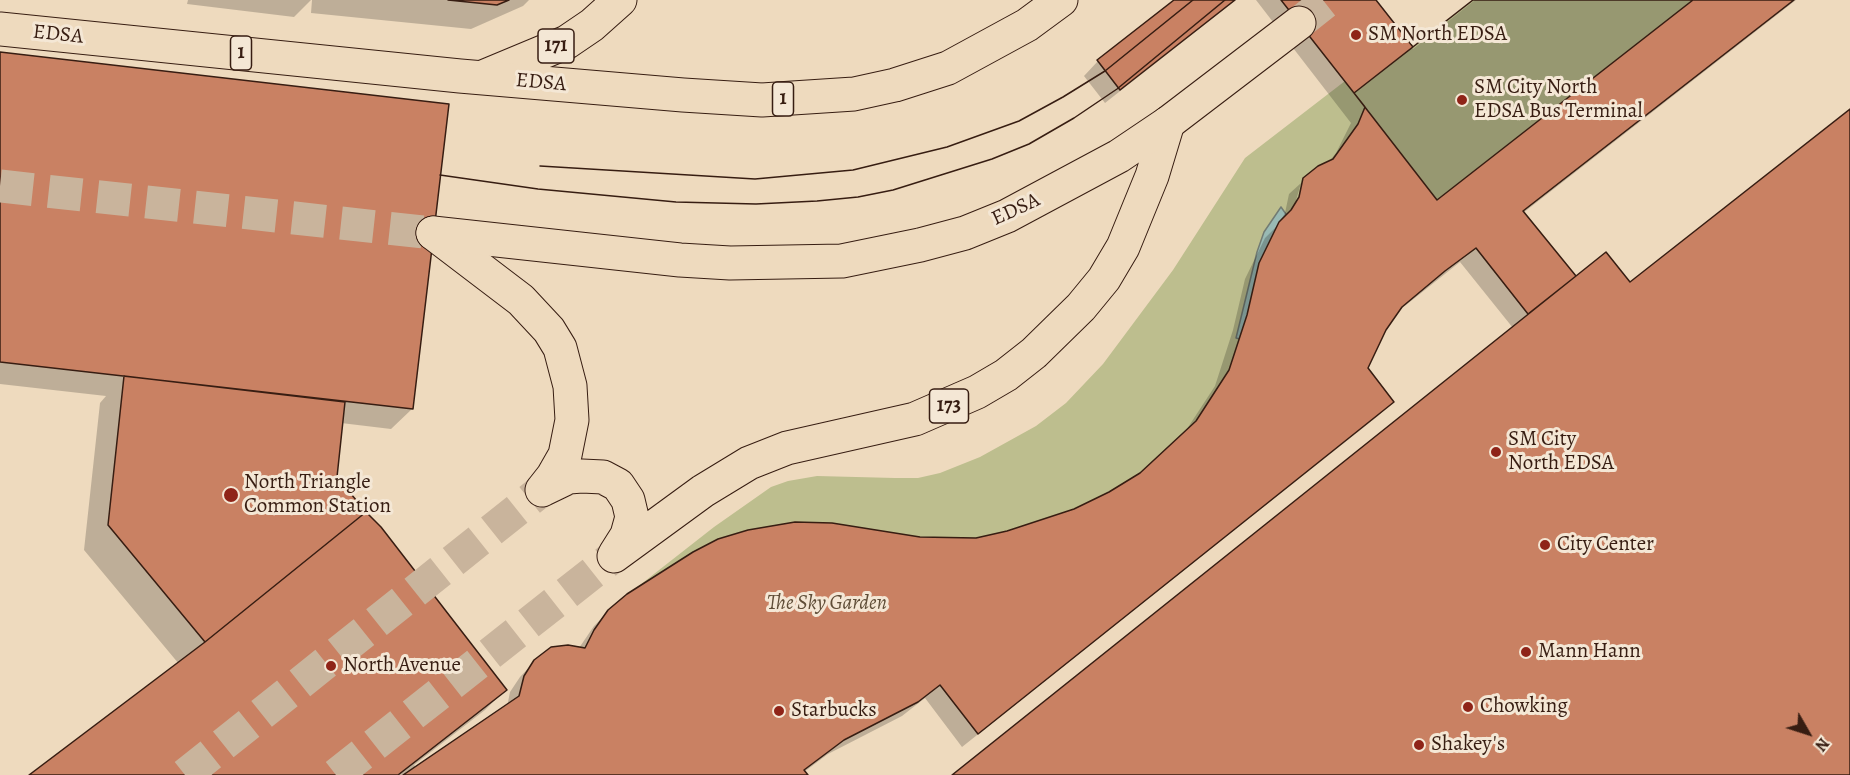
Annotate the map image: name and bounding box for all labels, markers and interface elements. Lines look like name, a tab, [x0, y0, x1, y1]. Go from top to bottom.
street label: EDSA	[32, 20, 84, 50]
place label: SM North EDSA	[1368, 22, 1507, 48]
marker: SM North EDSA	[1349, 28, 1363, 42]
road number: 171	[538, 29, 574, 63]
road number: 1	[230, 36, 252, 70]
street label: EDSA	[515, 68, 567, 98]
place label: SM City North EDSA Bus Terminal	[1474, 75, 1643, 125]
road number: 1	[772, 82, 794, 116]
marker: SM City North EDSA Bus Terminal	[1455, 93, 1469, 107]
street label: EDSA	[988, 188, 1044, 232]
road number: 173	[930, 389, 968, 423]
place label: SM City North EDSA	[1508, 427, 1614, 477]
marker: SM City North EDSA	[1489, 445, 1503, 459]
place label: North Triangle Common Station	[244, 470, 391, 520]
marker: North Triangle Common Station	[222, 486, 240, 504]
place label: City Center	[1557, 532, 1654, 558]
marker: City Center	[1538, 538, 1552, 552]
park label: The Sky Garden	[767, 591, 887, 617]
place label: Mann Hann	[1538, 639, 1641, 665]
marker: Mann Hann	[1519, 645, 1533, 659]
place label: North Avenue	[343, 653, 461, 679]
marker: North Avenue	[324, 659, 338, 673]
place label: Chowking	[1480, 694, 1568, 720]
place label: Starbucks	[791, 698, 877, 724]
marker: Chowking	[1461, 700, 1475, 714]
north arrow	[1778, 703, 1838, 763]
marker: Starbucks	[772, 704, 786, 718]
place label: Shakey's	[1431, 732, 1505, 758]
text: N	[1810, 733, 1834, 756]
marker: Shakey's	[1412, 738, 1426, 752]

